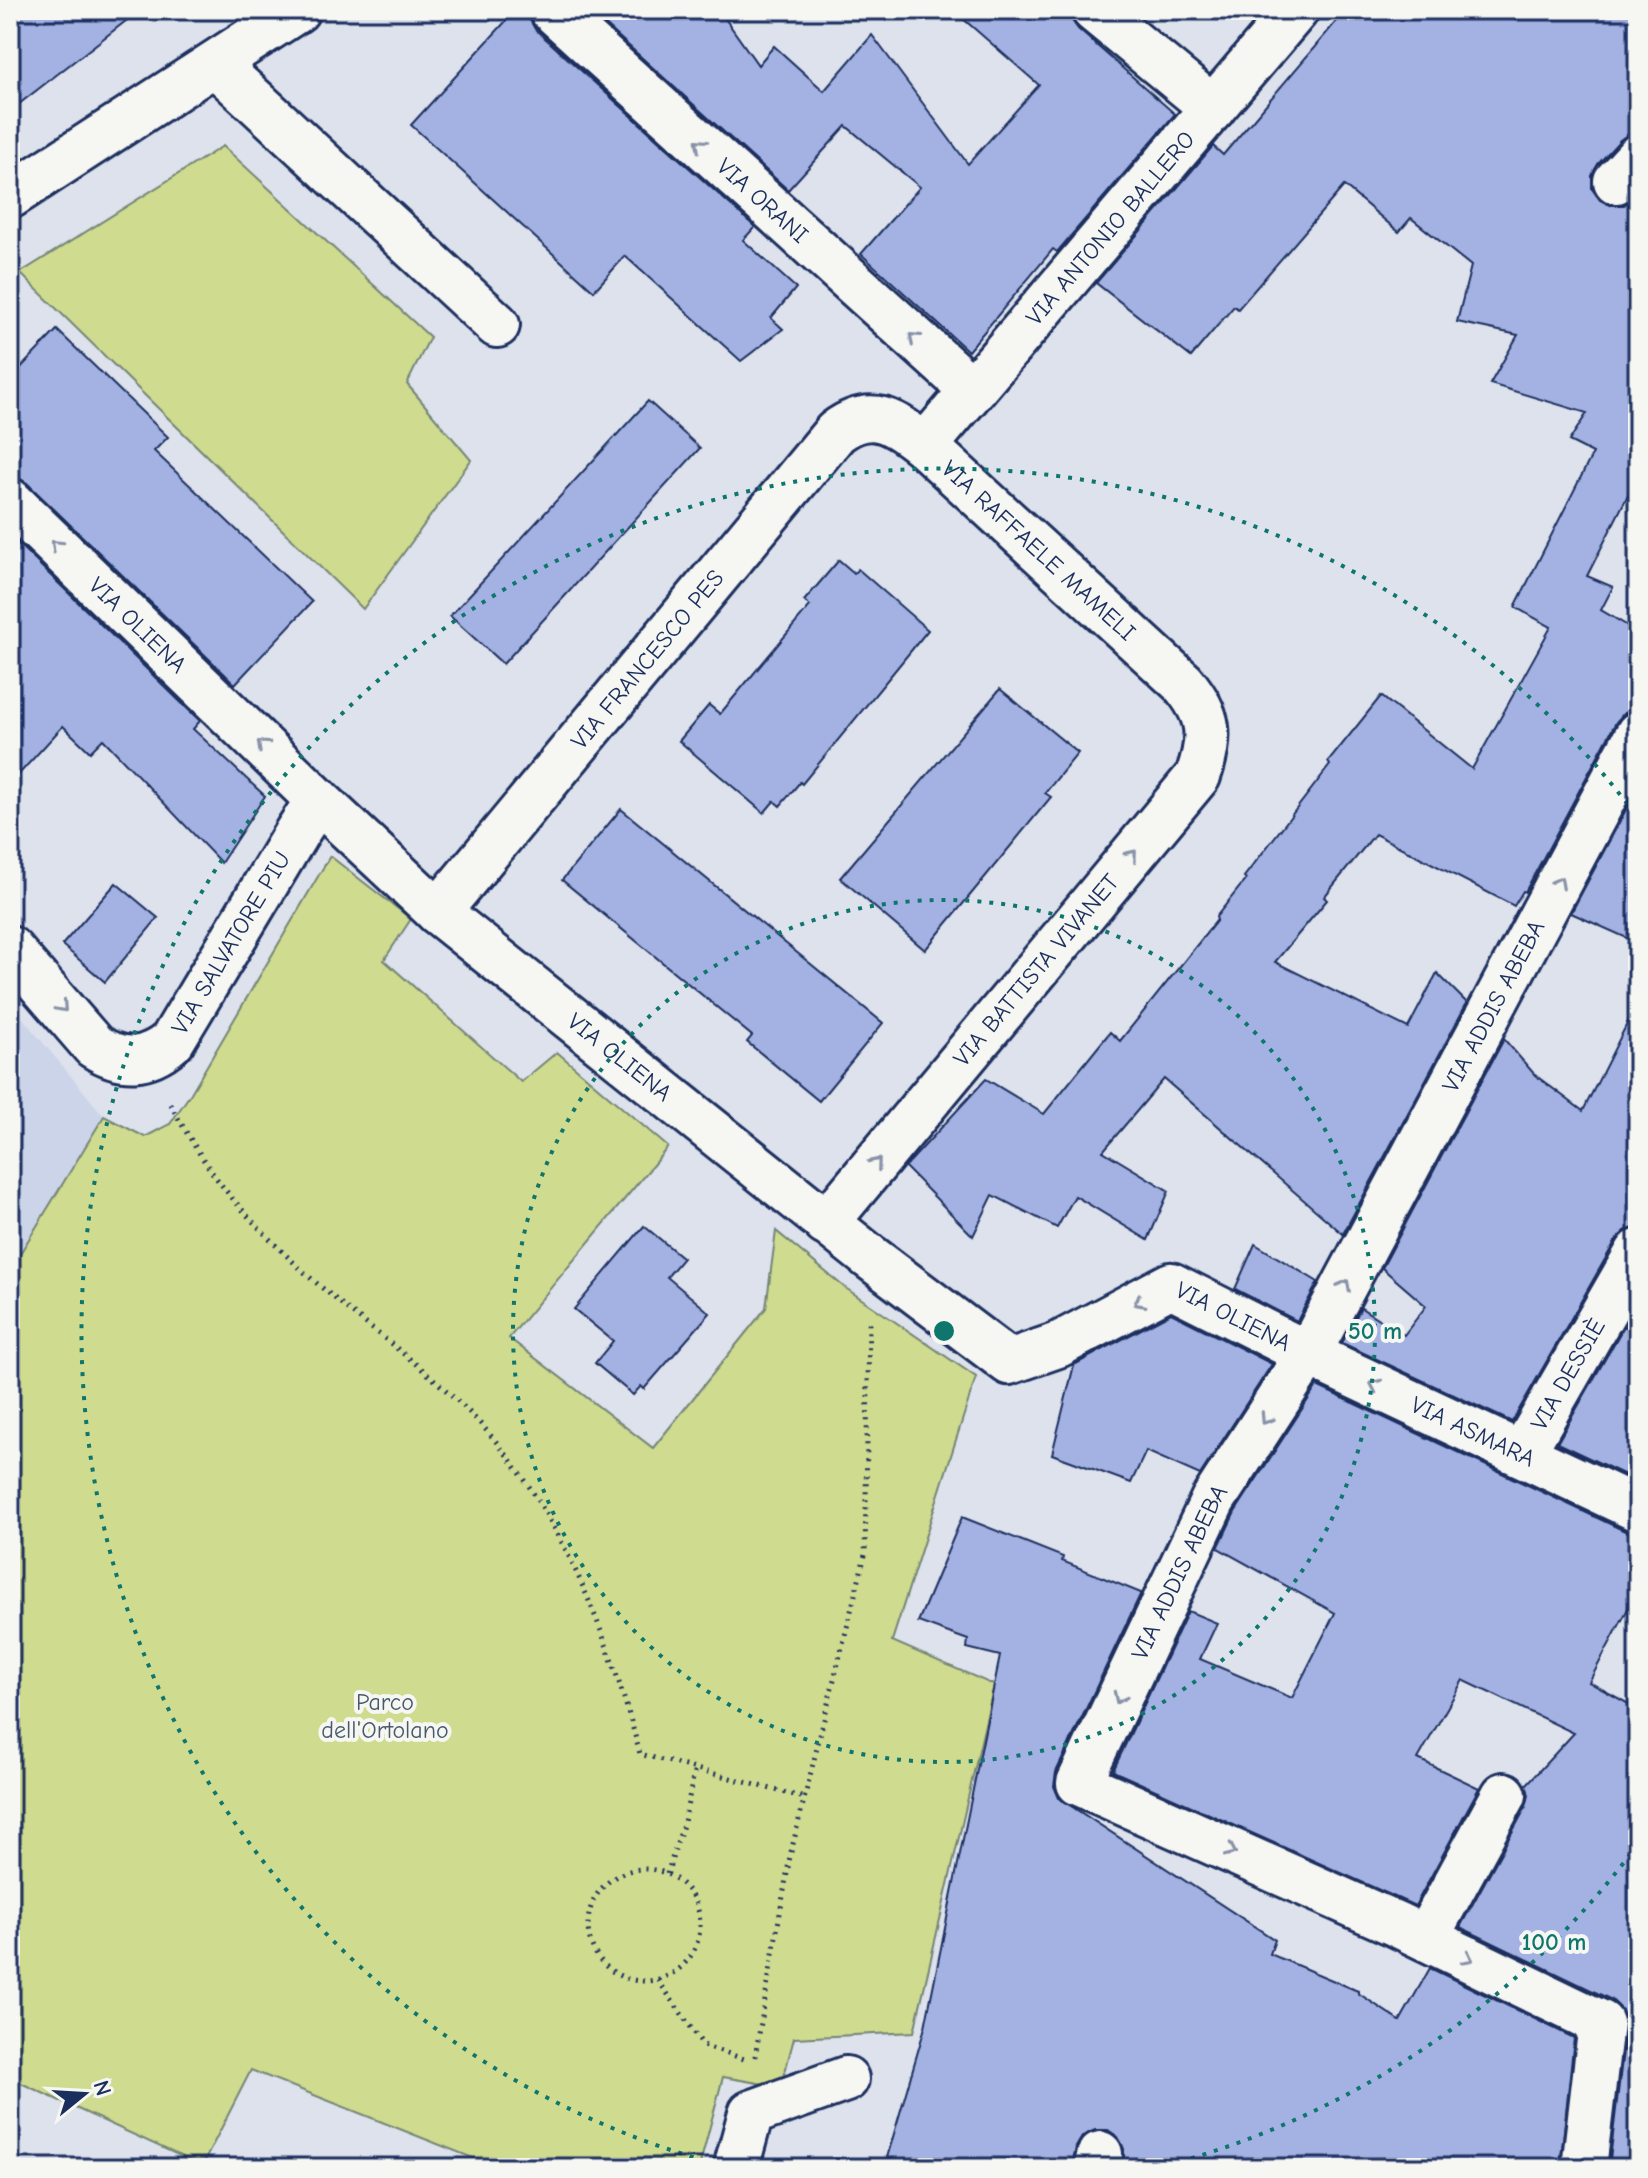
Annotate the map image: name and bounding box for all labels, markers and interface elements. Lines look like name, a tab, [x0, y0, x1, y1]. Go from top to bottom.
street label: VIA ANTONIO BALLERO	[1020, 126, 1201, 331]
one-way arrow	[695, 140, 710, 154]
street label: VIA ORANI	[711, 152, 814, 249]
one-way arrow	[909, 332, 923, 347]
street label: VIA RAFFAELE MAMELI	[936, 455, 1141, 646]
one-way arrow	[51, 540, 65, 554]
street label: VIA FRANCESCO PES	[565, 564, 730, 755]
street label: VIA OLIENA	[83, 571, 192, 679]
one-way arrow	[257, 740, 271, 755]
street label: VIA SALVATORE PIU	[165, 846, 296, 1039]
one-way arrow	[1122, 849, 1136, 864]
street label: VIA BATTISTA VIVANET	[947, 868, 1125, 1072]
one-way arrow	[1549, 876, 1564, 891]
street label: VIA ADDIS ABEBA	[1436, 915, 1550, 1097]
one-way arrow	[52, 998, 66, 1013]
street label: VIA OLIENA	[562, 1007, 678, 1107]
one-way arrow	[866, 1158, 881, 1172]
street label: VIA OLIENA	[1171, 1276, 1296, 1357]
one-way arrow	[1335, 1278, 1350, 1293]
one-way arrow	[1133, 1292, 1147, 1308]
street label: VIA DESSIÈ	[1525, 1313, 1611, 1435]
centre of rings	[930, 1317, 958, 1345]
text: 50 m	[1348, 1317, 1402, 1345]
one-way arrow	[1369, 1379, 1384, 1395]
street label: VIA ASMARA	[1407, 1390, 1540, 1473]
one-way arrow	[1260, 1410, 1275, 1425]
street label: VIA ADDIS ABEBA	[1125, 1479, 1233, 1664]
park label: Parco dell'Ortolano	[321, 1688, 449, 1744]
one-way arrow	[1113, 1690, 1129, 1705]
one-way arrow	[1223, 1841, 1237, 1857]
text: 100 m	[1522, 1928, 1586, 1956]
one-way arrow	[1459, 1949, 1474, 1964]
north arrow	[44, 2054, 124, 2134]
text: N	[87, 2077, 117, 2099]

